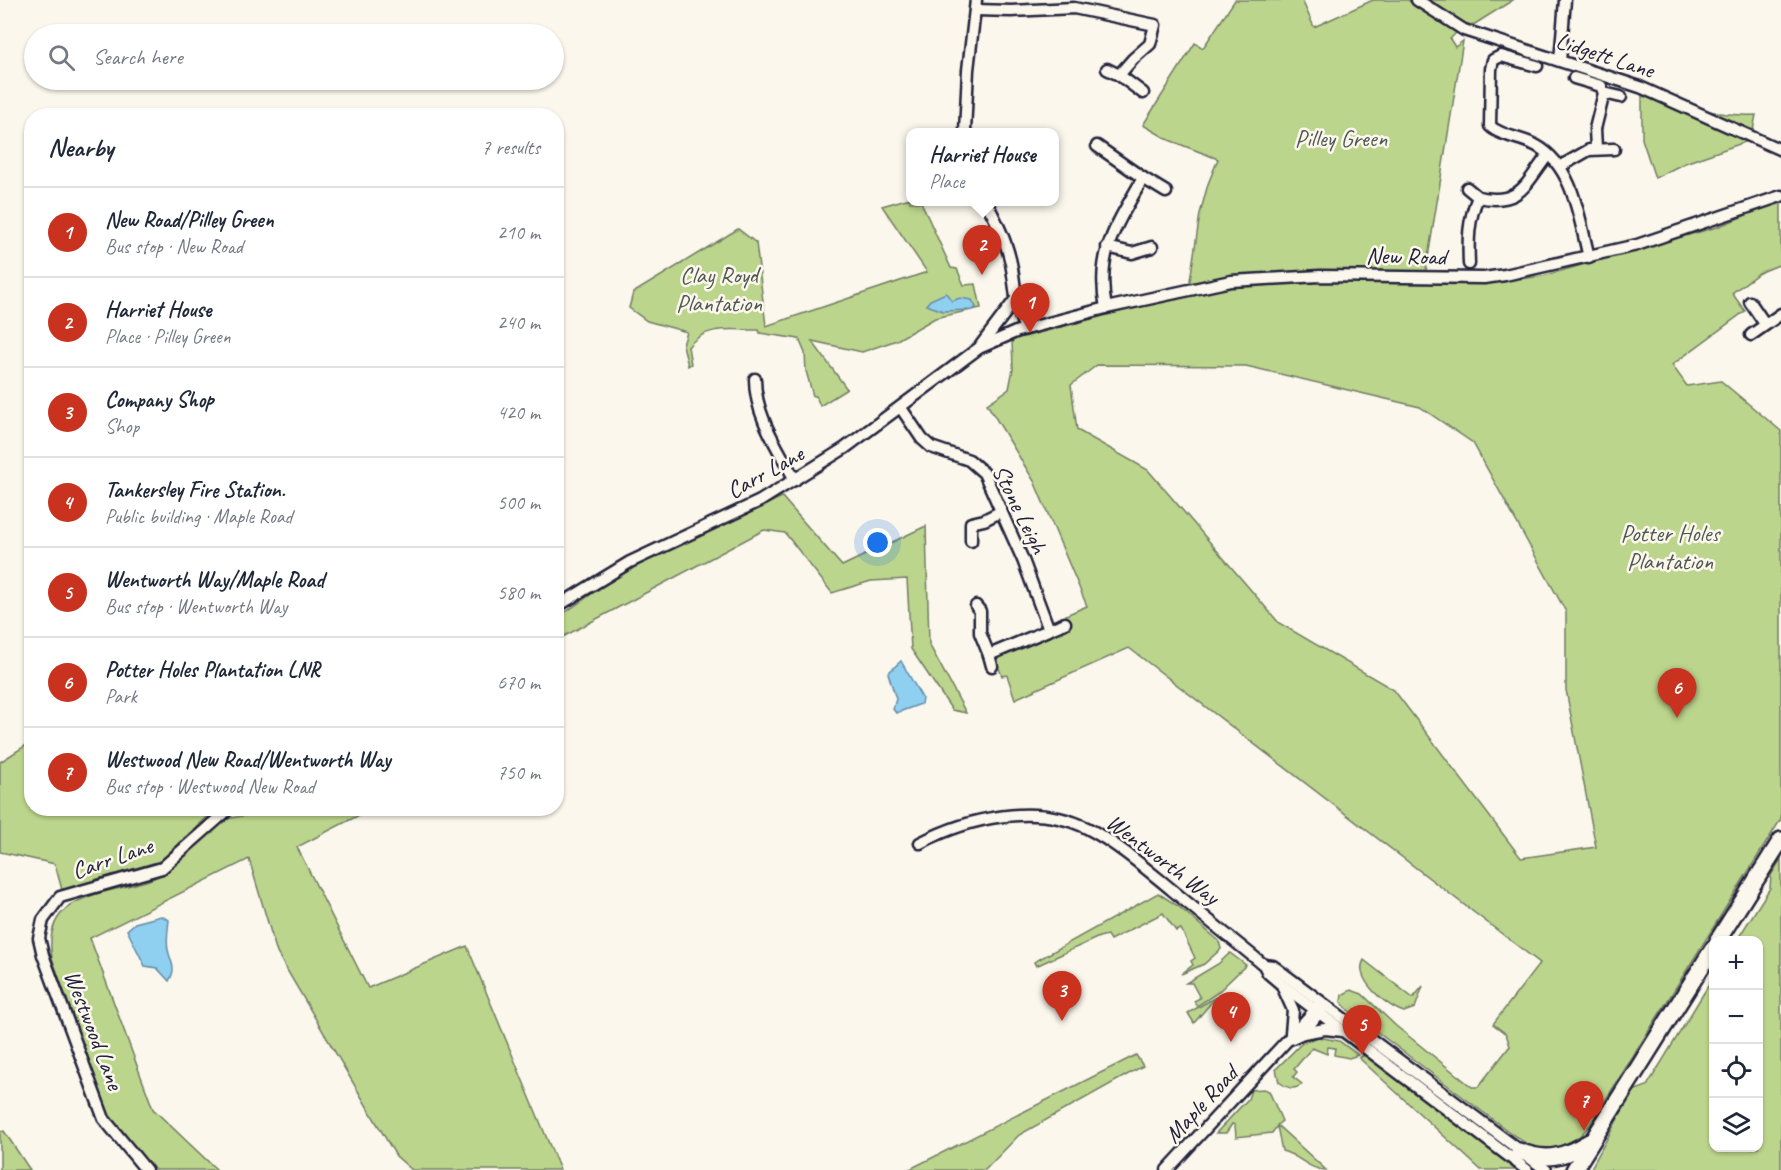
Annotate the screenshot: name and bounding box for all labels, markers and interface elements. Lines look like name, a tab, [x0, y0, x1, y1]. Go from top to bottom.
search box	[24, 24, 564, 90]
street label: Lidgett Lane	[1552, 25, 1660, 86]
icon: search	[45, 41, 78, 74]
text: Search here	[93, 43, 183, 71]
park label: Pilley Green	[1295, 123, 1387, 153]
popup	[906, 128, 1059, 206]
text: Nearby	[48, 131, 113, 164]
text: 7 results	[481, 135, 540, 160]
text: Harriet House	[929, 141, 1036, 169]
text: Place	[929, 169, 964, 194]
text: New Road/Pilley Green	[105, 206, 274, 234]
text: 1	[63, 220, 72, 245]
text: 210 m	[497, 220, 540, 245]
pin: 2	[962, 226, 1002, 275]
text: Bus stop · New Road	[105, 234, 243, 259]
street label: New Road	[1366, 240, 1450, 272]
park label: Clay Royd Plantation	[676, 260, 762, 318]
pin: 1	[1010, 284, 1050, 333]
text: Harriet House	[105, 296, 211, 324]
text: 2	[63, 310, 72, 335]
text: 240 m	[497, 310, 540, 335]
text: Place · Pilley Green	[105, 324, 231, 349]
text: Company Shop	[105, 386, 214, 414]
text: 3	[63, 400, 72, 425]
text: 420 m	[497, 400, 540, 425]
text: Shop	[105, 414, 139, 439]
street label: Carr Lane	[721, 438, 811, 505]
street label: Stone Leigh	[986, 460, 1055, 560]
text: Tankersley Fire Station.	[105, 476, 285, 504]
text: 4	[63, 490, 72, 515]
text: 500 m	[497, 490, 540, 515]
text: Public building · Maple Road	[105, 504, 292, 529]
park label: Potter Holes Plantation	[1620, 518, 1721, 576]
your location	[863, 528, 892, 557]
text: Wentworth Way/Maple Road	[105, 566, 324, 594]
text: 5	[63, 580, 72, 605]
text: 580 m	[497, 580, 540, 605]
text: Bus stop · Wentworth Way	[105, 594, 287, 619]
text: Potter Holes Plantation LNR	[105, 656, 320, 684]
pin: 6	[1658, 668, 1696, 718]
text: 6	[63, 670, 72, 695]
text: 670 m	[497, 670, 540, 695]
text: Park	[105, 684, 137, 709]
text: Westwood New Road/Wentworth Way	[105, 746, 390, 774]
text: 7	[63, 760, 72, 785]
text: 750 m	[497, 760, 540, 785]
text: Bus stop · Westwood New Road	[105, 774, 315, 799]
street label: Wentworth Way	[1101, 807, 1227, 912]
street label: Carr Lane	[68, 830, 158, 886]
map controls	[1709, 936, 1763, 1152]
button: +	[1709, 936, 1763, 990]
street label: Westwood Lane	[58, 966, 131, 1096]
pin: 3	[1042, 972, 1082, 1021]
button: −	[1709, 990, 1763, 1044]
pin: 4	[1212, 992, 1250, 1042]
pin: 5	[1342, 1006, 1382, 1055]
button: locate	[1709, 1044, 1763, 1098]
street label: Maple Road	[1158, 1056, 1247, 1149]
pin: 7	[1564, 1082, 1604, 1131]
button: layers	[1709, 1098, 1763, 1152]

